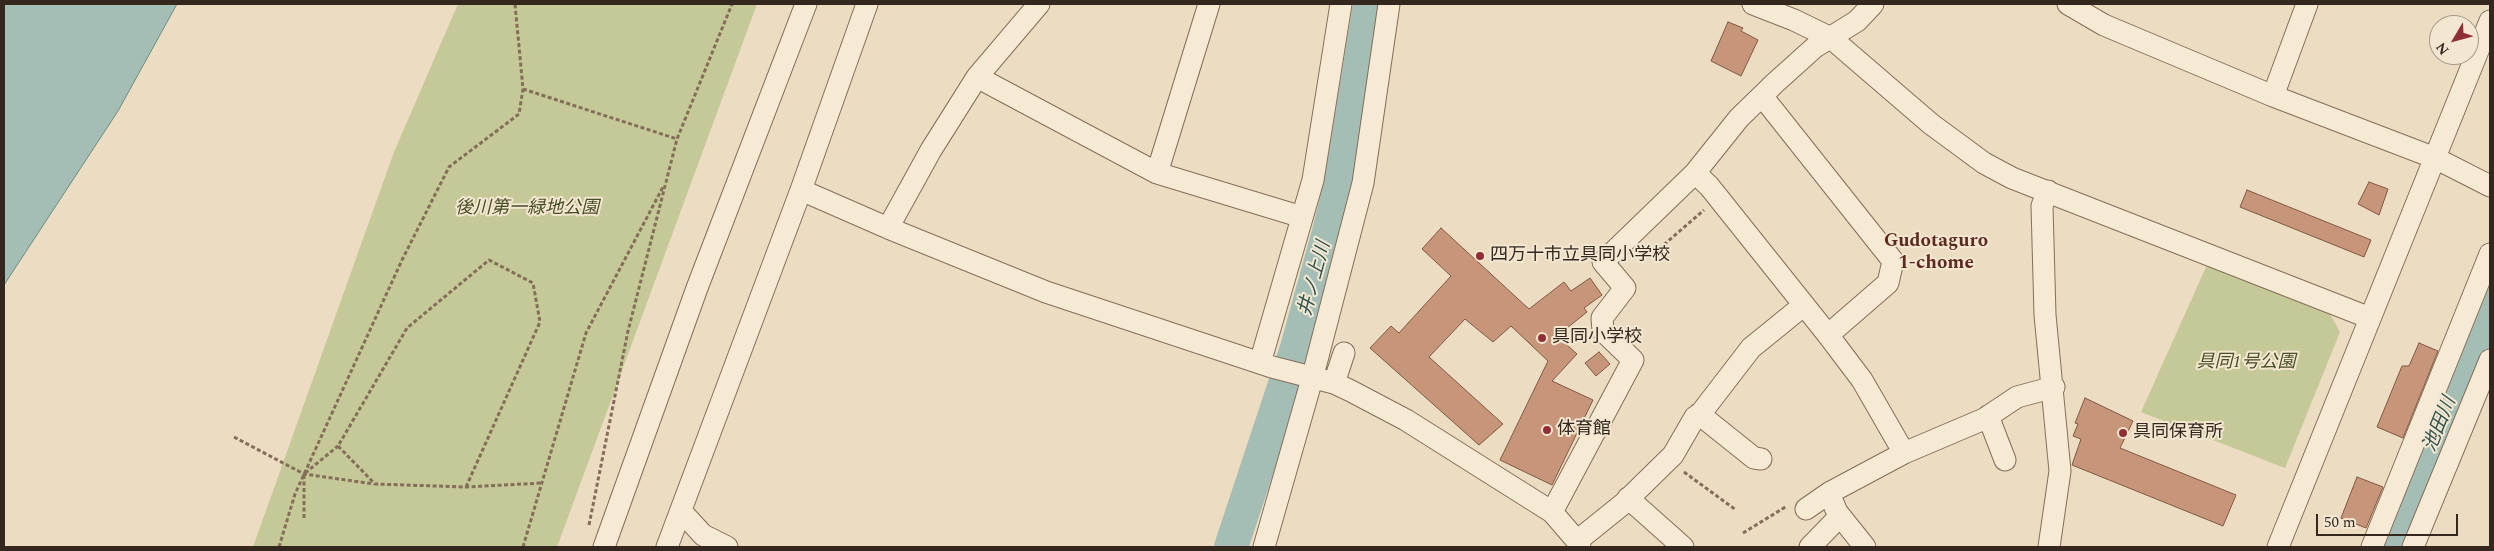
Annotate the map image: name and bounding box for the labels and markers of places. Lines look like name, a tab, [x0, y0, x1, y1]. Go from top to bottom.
place label: 四万十市立具同小学校	[1490, 245, 1670, 267]
marker: 四万十市立具同小学校	[1474, 250, 1486, 262]
place label: 具同小学校	[1552, 327, 1642, 349]
marker: 具同小学校	[1536, 332, 1548, 344]
place label: 体育館	[1557, 419, 1611, 441]
place label: 具同保育所	[2133, 422, 2223, 444]
marker: 体育館	[1541, 424, 1553, 436]
marker: 具同保育所	[2117, 427, 2129, 439]

